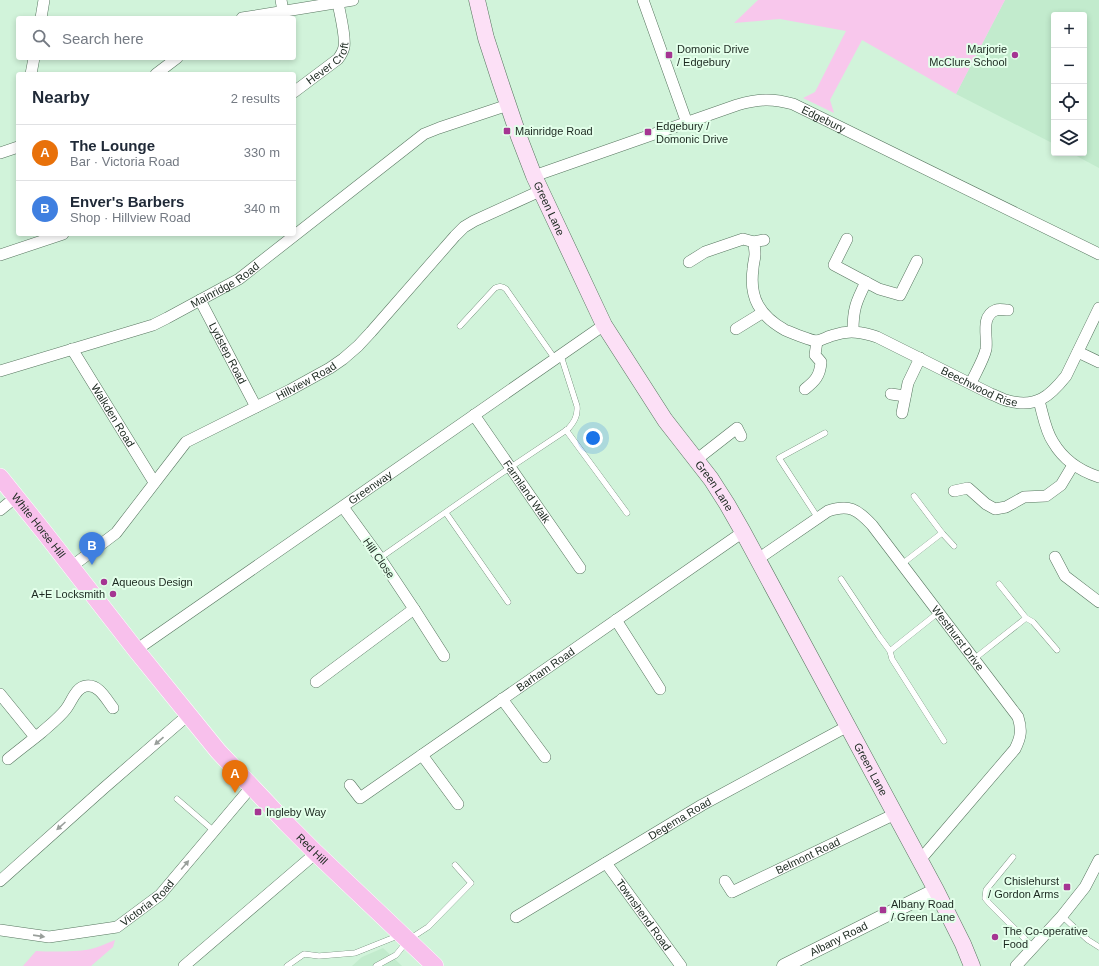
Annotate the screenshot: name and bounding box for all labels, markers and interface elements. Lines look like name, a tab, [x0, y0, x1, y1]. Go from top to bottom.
map controls	[1051, 12, 1087, 156]
button: +	[1051, 12, 1087, 48]
search box	[16, 16, 296, 60]
icon: search	[30, 27, 52, 49]
text: Search here	[62, 30, 144, 47]
street label: Hever Croft	[304, 42, 350, 87]
place label: Domonic Drive / Edgebury	[677, 43, 749, 68]
place label: Marjorie McClure School	[929, 43, 1007, 68]
button: −	[1051, 48, 1087, 84]
marker: Domonic Drive / Edgebury	[664, 50, 674, 60]
marker: Marjorie McClure School	[1010, 50, 1020, 60]
button: locate	[1051, 84, 1087, 120]
text: Nearby	[32, 88, 90, 107]
text: 2 results	[231, 91, 280, 106]
street label: Edgebury	[800, 103, 848, 135]
place label: Edgebury / Domonic Drive	[656, 120, 728, 145]
button: layers	[1051, 120, 1087, 156]
place label: Mainridge Road	[515, 125, 593, 137]
marker: Mainridge Road	[502, 126, 512, 136]
marker: Edgebury / Domonic Drive	[643, 127, 653, 137]
text: The Lounge	[70, 137, 155, 154]
text: A	[40, 145, 50, 160]
text: 330 m	[244, 145, 280, 160]
text: Bar · Victoria Road	[70, 154, 180, 169]
street label: Green Lane	[531, 180, 567, 237]
text: Enver's Barbers	[70, 193, 184, 210]
text: B	[40, 201, 50, 216]
text: 340 m	[244, 201, 280, 216]
text: Shop · Hillview Road	[70, 210, 191, 225]
street label: Mainridge Road	[188, 260, 261, 310]
street label: Lydstep Road	[207, 320, 249, 386]
street label: Hillview Road	[274, 360, 339, 402]
street label: Beechwood Rise	[939, 364, 1018, 409]
street label: Walkden Road	[89, 382, 137, 449]
your location	[583, 428, 603, 448]
street label: Farmland Walk	[501, 458, 553, 526]
street label: Green Lane	[693, 458, 736, 513]
street label: Greenway	[346, 468, 395, 507]
street label: White Horse Hill	[9, 491, 68, 560]
pin: B	[79, 532, 105, 565]
street label: Hill Close	[361, 536, 397, 580]
place label: Aqueous Design	[112, 576, 193, 588]
marker: Aqueous Design	[99, 577, 109, 587]
place label: A+E Locksmith	[31, 588, 105, 600]
marker: A+E Locksmith	[108, 589, 118, 599]
street label: Westhurst Drive	[930, 603, 986, 673]
street label: Barham Road	[514, 645, 577, 694]
one-way arrow	[153, 736, 164, 745]
street label: Green Lane	[852, 741, 890, 798]
pin: A	[222, 760, 248, 793]
street label: Degema Road	[646, 795, 713, 842]
place label: Ingleby Way	[266, 806, 327, 818]
marker: Ingleby Way	[253, 807, 263, 817]
one-way arrow	[56, 822, 66, 831]
street label: Red Hill	[294, 831, 330, 867]
street label: Belmont Road	[774, 835, 842, 876]
one-way arrow	[181, 860, 190, 871]
place label: Chislehurst / Gordon Arms	[988, 875, 1059, 900]
street label: Victoria Road	[118, 877, 176, 928]
street label: Townshend Road	[614, 877, 674, 953]
marker: Chislehurst / Gordon Arms	[1062, 882, 1072, 892]
place label: Albany Road / Green Lane	[891, 898, 955, 923]
marker: Albany Road / Green Lane	[878, 905, 888, 915]
street label: Albany Road	[808, 919, 869, 958]
place label: The Co-operative Food	[1003, 925, 1088, 950]
marker: The Co-operative Food	[990, 932, 1000, 942]
one-way arrow	[33, 933, 45, 939]

